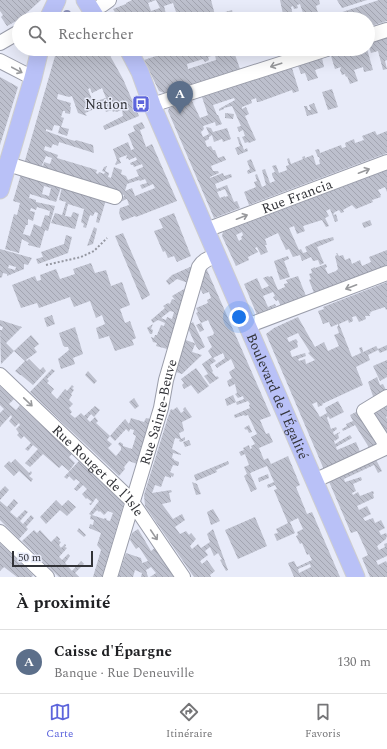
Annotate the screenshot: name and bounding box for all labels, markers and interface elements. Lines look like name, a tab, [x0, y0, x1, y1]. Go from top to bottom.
search box	[12, 12, 375, 56]
icon: search	[26, 23, 48, 45]
text: Rechercher	[58, 23, 133, 46]
one-way arrow	[270, 62, 283, 69]
one-way arrow	[10, 67, 22, 74]
pin: A	[167, 81, 193, 114]
place label: Nation	[85, 94, 128, 115]
bus stop icon: Nation	[131, 94, 151, 114]
one-way arrow	[357, 166, 369, 174]
street label: Rue Francia	[259, 173, 336, 219]
one-way arrow	[236, 212, 248, 220]
one-way arrow	[345, 284, 357, 292]
your location	[229, 307, 249, 327]
street label: Boulevard de l'Égalité	[241, 330, 314, 463]
street label: Rue Sainte-Beuve	[134, 356, 183, 468]
one-way arrow	[23, 397, 33, 407]
street label: Rue Rouget de l'Isle	[47, 420, 149, 521]
one-way arrow	[150, 529, 158, 540]
scale bar	[12, 549, 93, 568]
text: 50 m	[18, 549, 41, 566]
text: À proximité	[16, 590, 111, 616]
text: Caisse d'Épargne	[54, 640, 172, 663]
text: A	[24, 652, 34, 672]
text: 130 m	[337, 652, 371, 672]
text: Banque · Rue Deneuville	[54, 663, 194, 683]
tab: Carte	[46, 701, 73, 742]
tab: Itinéraire	[166, 701, 212, 742]
tab: Favoris	[305, 701, 341, 742]

